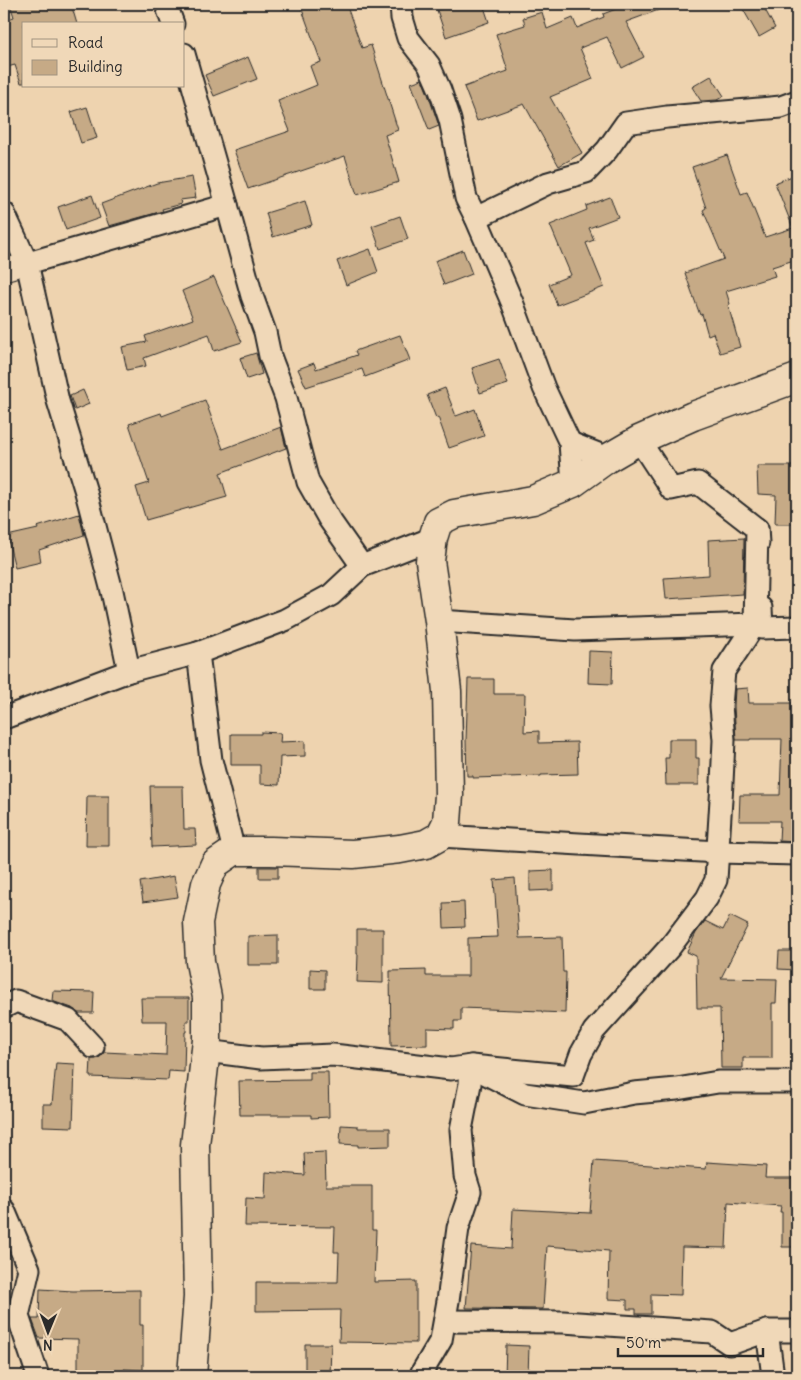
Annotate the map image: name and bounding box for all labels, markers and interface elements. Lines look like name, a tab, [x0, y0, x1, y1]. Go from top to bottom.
legend	[22, 22, 185, 88]
text: Road	[68, 33, 103, 52]
text: Building	[68, 57, 123, 76]
north arrow	[22, 1308, 72, 1358]
scale bar	[618, 1325, 764, 1357]
text: 50 m	[626, 1333, 661, 1352]
text: N	[43, 1336, 53, 1354]

